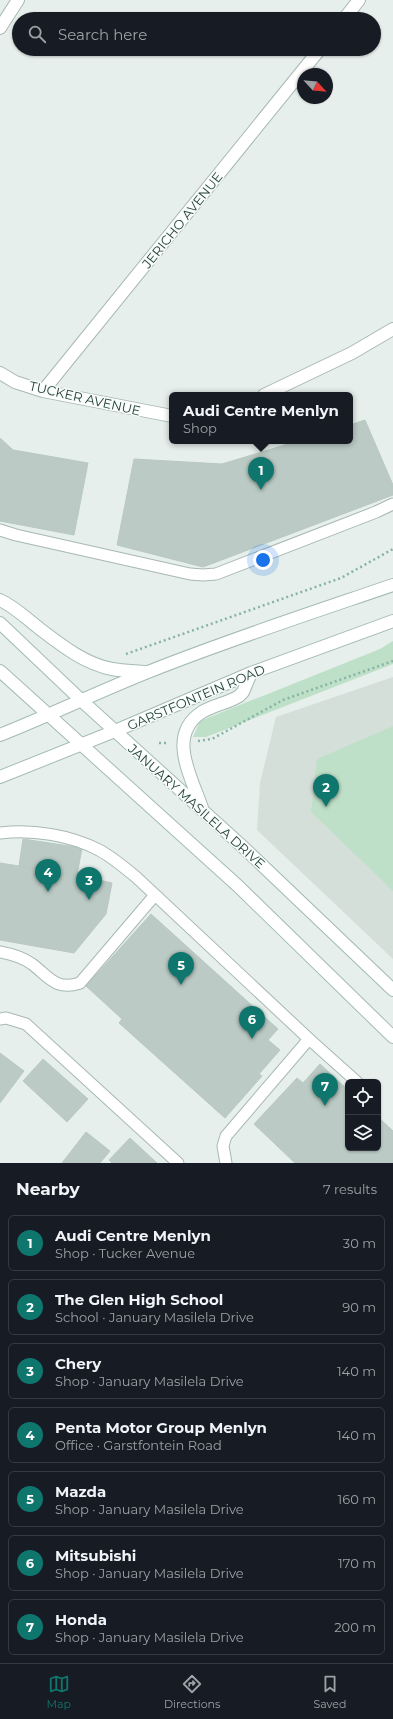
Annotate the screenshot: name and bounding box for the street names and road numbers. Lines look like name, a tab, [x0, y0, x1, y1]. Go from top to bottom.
street label: JERICHO AVENUE	[138, 169, 226, 272]
street label: TUCKER AVENUE	[28, 377, 142, 419]
street label: GARSTFONTEIN ROAD	[125, 661, 267, 733]
street label: JANUARY MASILELA DRIVE	[125, 740, 269, 872]

